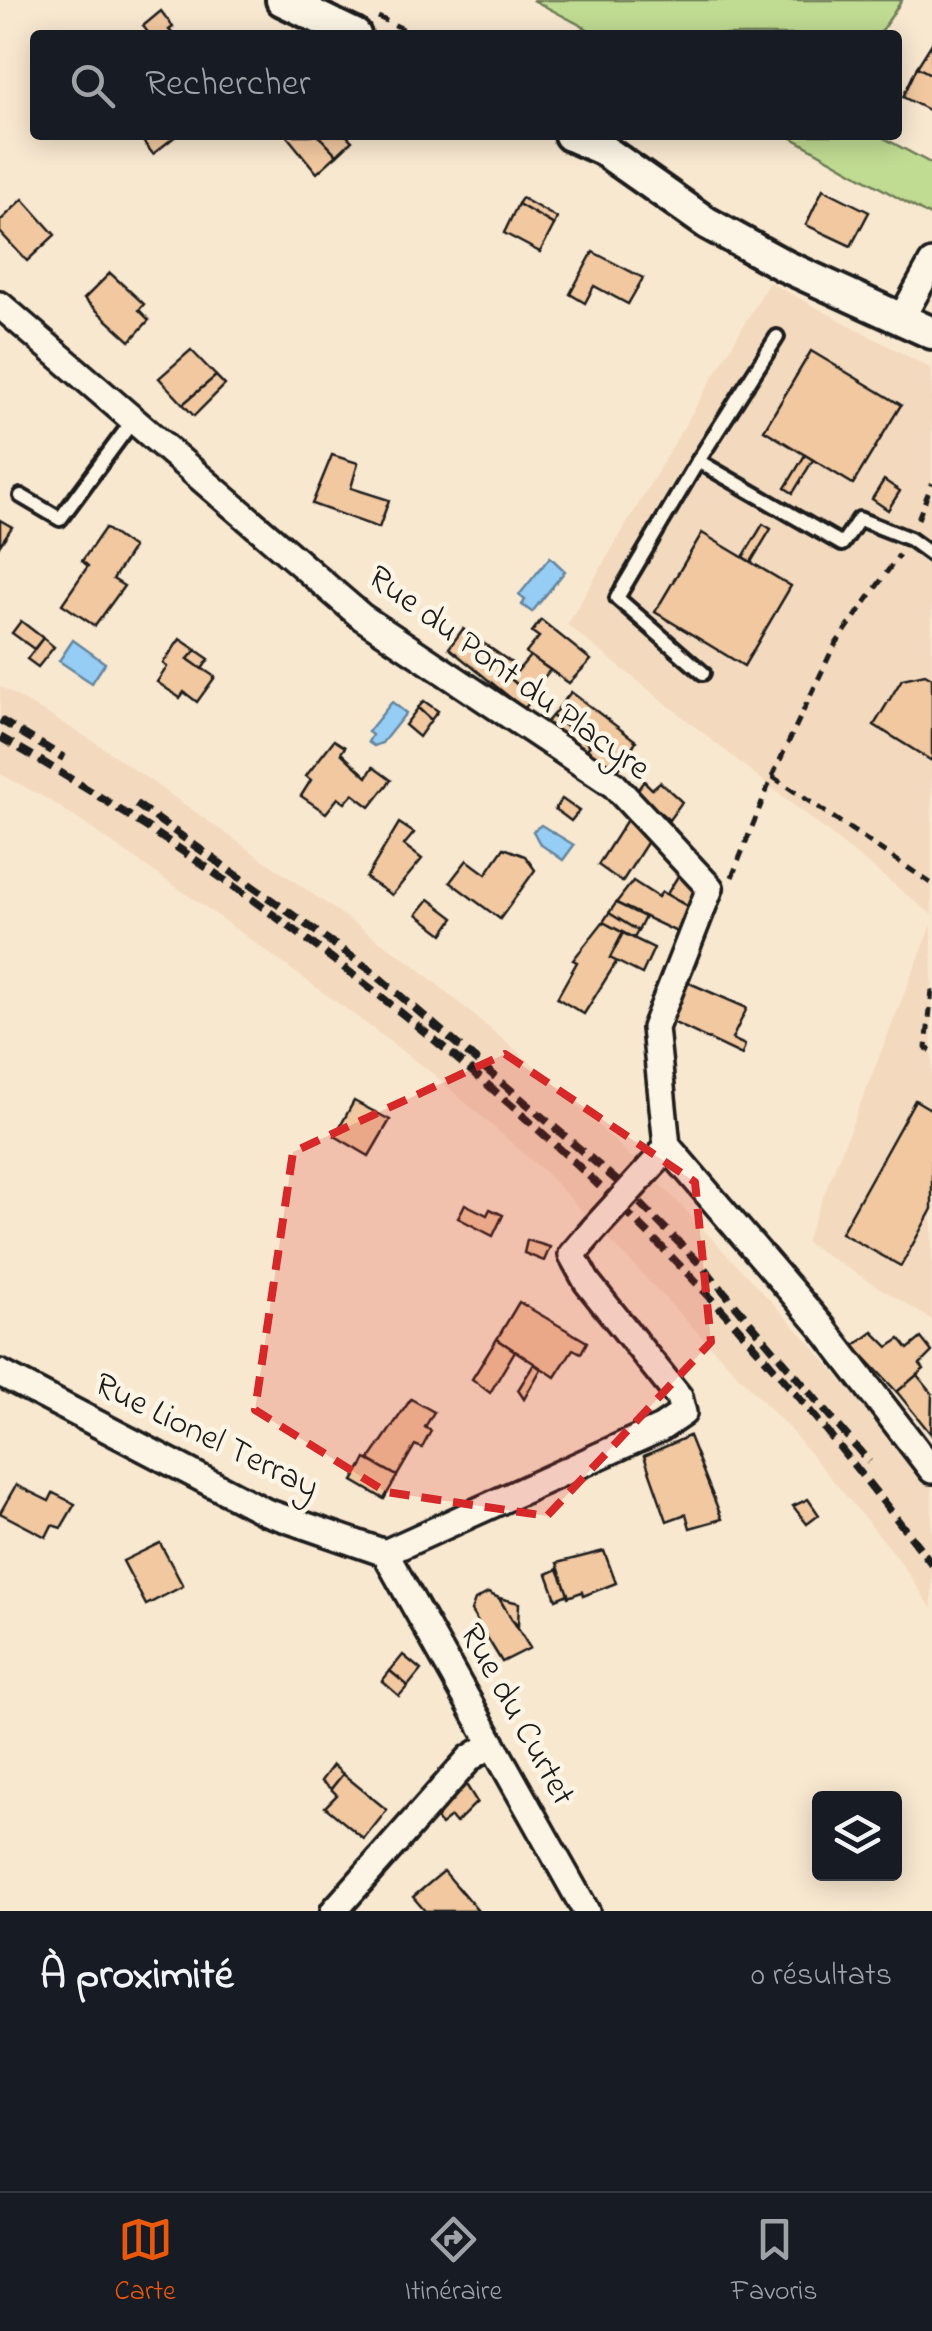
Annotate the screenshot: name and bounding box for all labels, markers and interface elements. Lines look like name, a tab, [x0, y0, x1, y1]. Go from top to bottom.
search box	[30, 30, 902, 140]
text: Rechercher	[145, 57, 311, 113]
icon: search	[65, 58, 120, 113]
street label: Rue du Pont du Placyre	[356, 554, 660, 794]
street label: Rue Lionel Terray	[85, 1360, 327, 1514]
street label: Rue du Curtet	[445, 1615, 587, 1816]
map controls	[812, 1791, 902, 1881]
button: layers	[812, 1791, 902, 1881]
text: À proximité	[40, 1946, 234, 2007]
text: 0 résultats	[751, 1953, 892, 2000]
tab: Carte	[114, 2212, 176, 2313]
tab: Itinéraire	[405, 2212, 502, 2313]
tab: Favoris	[731, 2212, 818, 2313]

